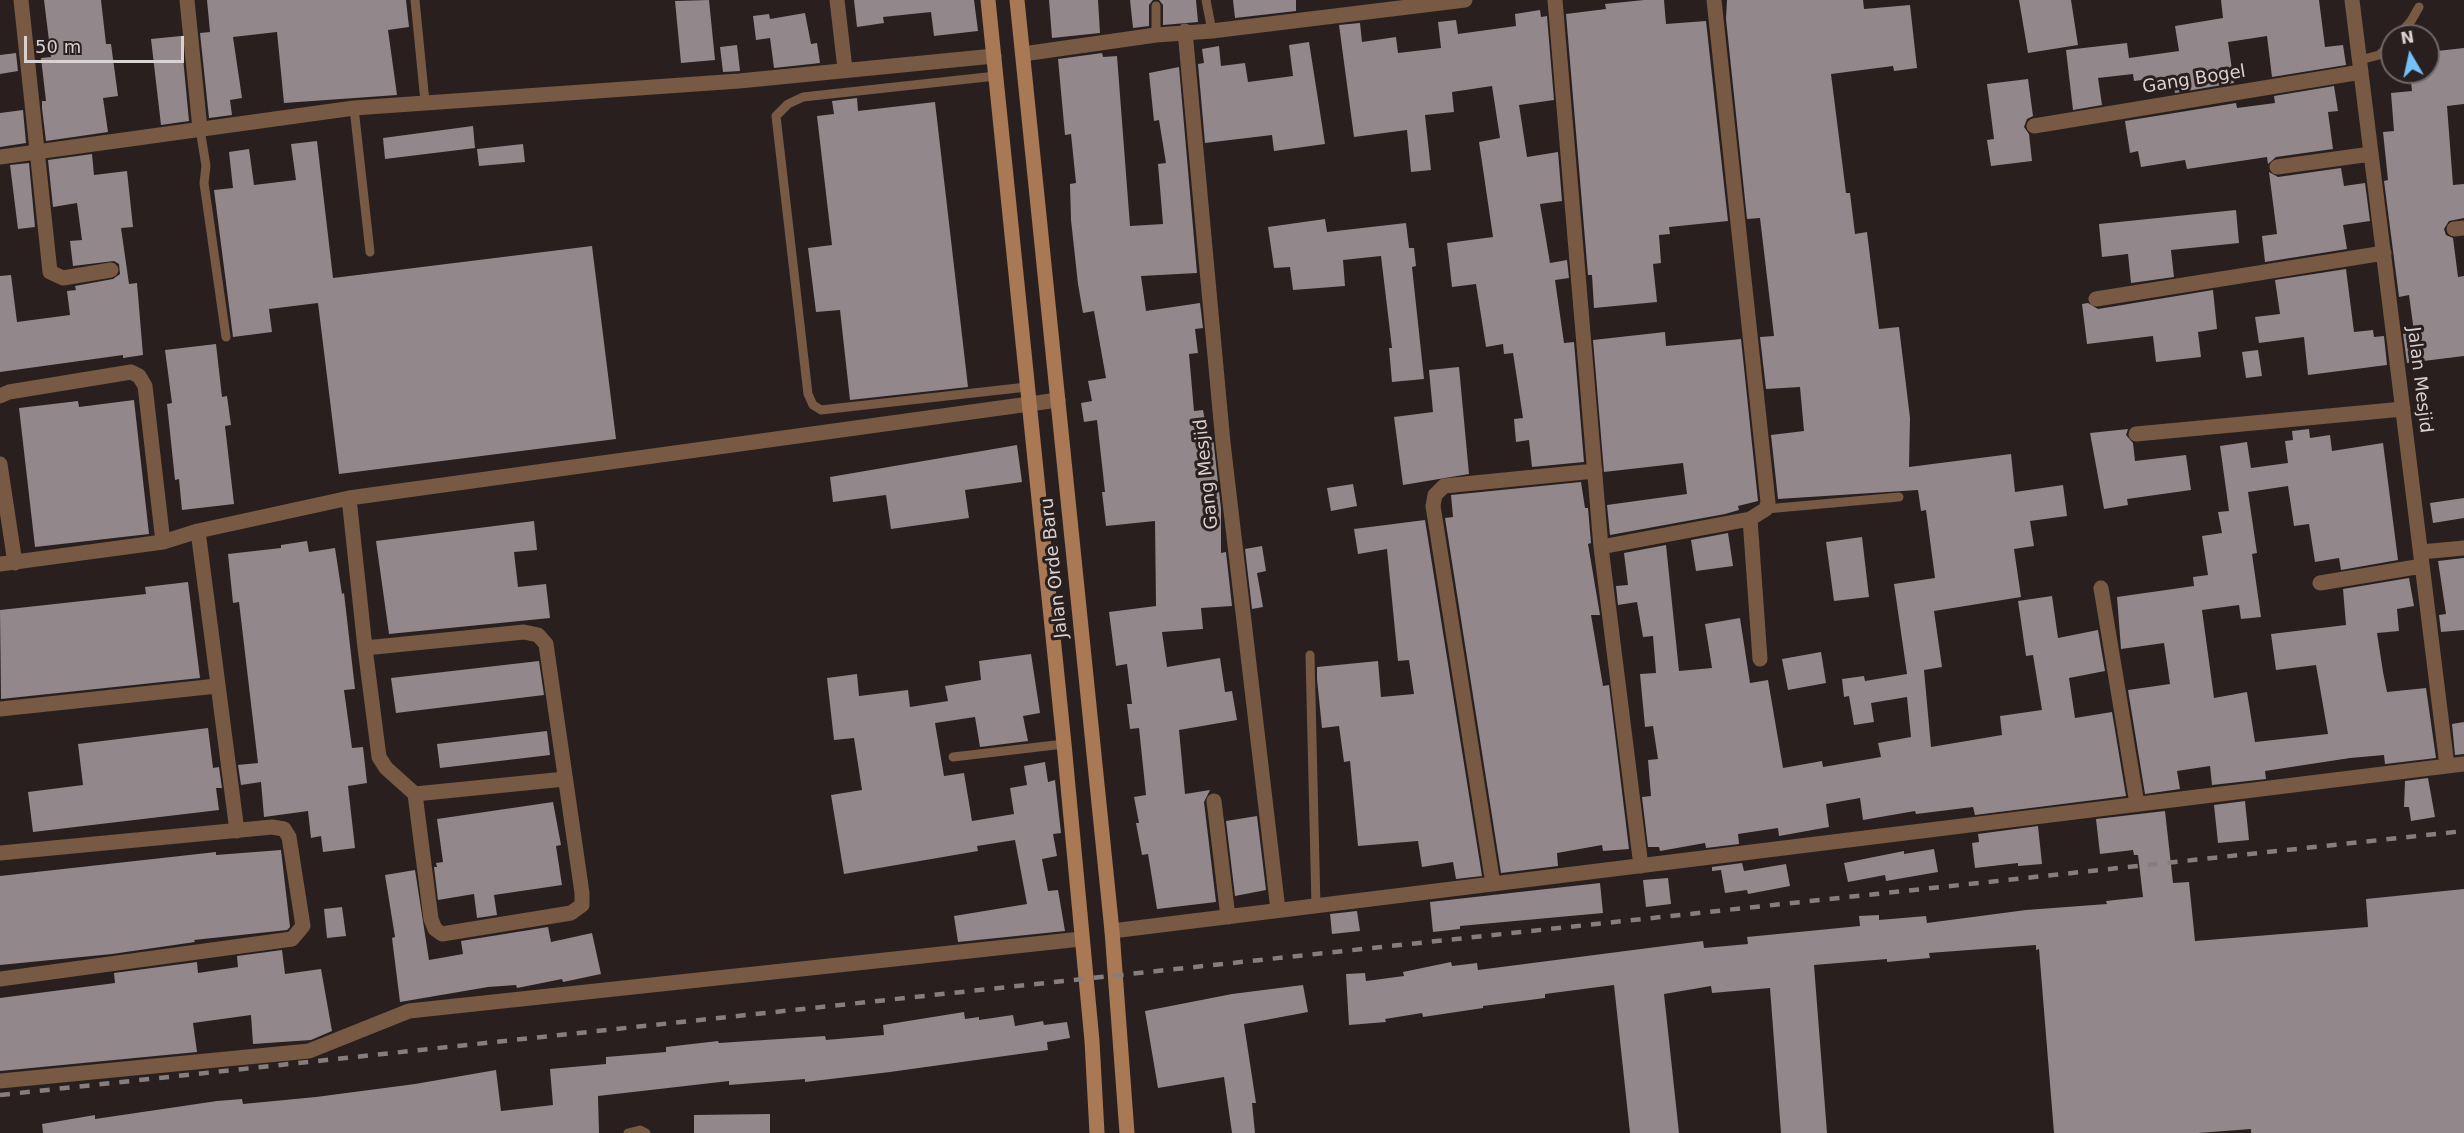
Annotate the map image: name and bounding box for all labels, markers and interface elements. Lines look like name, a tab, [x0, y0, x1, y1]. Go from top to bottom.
scale bar	[27, 24, 188, 62]
north arrow	[2380, 24, 2440, 84]
text: N	[2399, 27, 2416, 48]
text: 50 m	[35, 36, 81, 57]
street label: Gang Bogel	[2141, 61, 2247, 99]
street label: Jalan Mesjid	[2402, 326, 2436, 434]
street label: Gang Mesjid	[1190, 418, 1224, 530]
street label: Jalan Orde Baru	[1037, 497, 1073, 639]

